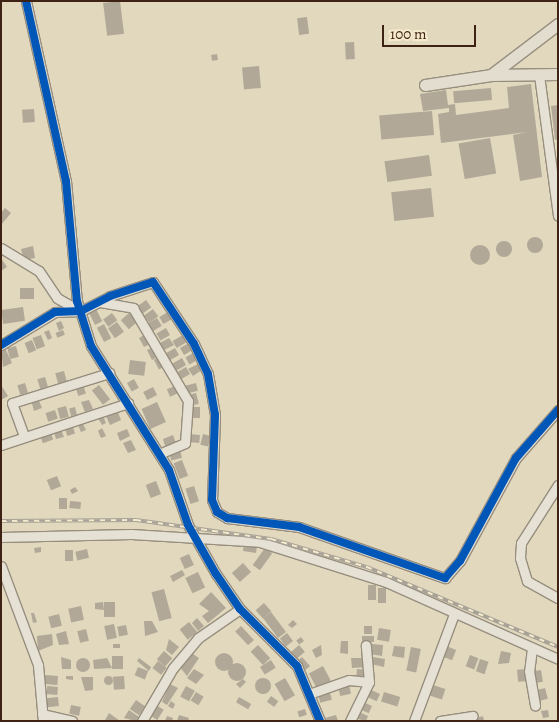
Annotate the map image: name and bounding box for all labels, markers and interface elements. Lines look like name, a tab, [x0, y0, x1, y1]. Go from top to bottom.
scale bar	[384, 15, 478, 47]
text: 100 m	[390, 24, 427, 44]

